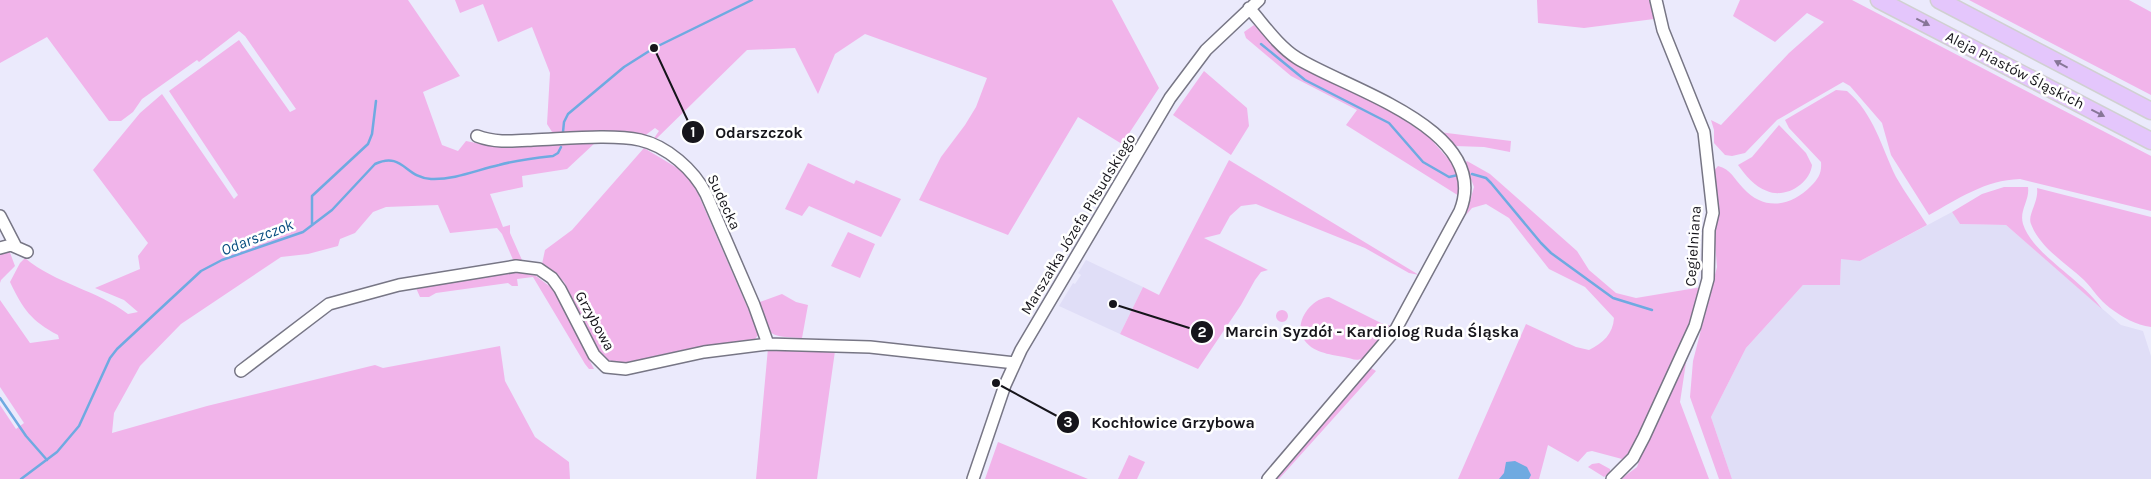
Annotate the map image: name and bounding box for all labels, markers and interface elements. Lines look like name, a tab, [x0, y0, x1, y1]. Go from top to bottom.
one-way arrow	[1915, 18, 1930, 26]
street label: Aleja Piastów Śląskich	[1943, 27, 2087, 113]
one-way arrow	[2054, 60, 2068, 68]
one-way arrow	[2091, 109, 2105, 117]
callout: Odarszczok	[680, 117, 813, 148]
text: 1	[690, 123, 696, 141]
text: Odarszczok	[715, 123, 803, 142]
street label: Marszałka Józefa Piłsudskiego	[1017, 130, 1139, 318]
street label: Sudecka	[703, 171, 745, 233]
street label: Cegielniana	[1681, 205, 1705, 287]
water label: Odarszczok	[218, 214, 297, 259]
street label: Grzybowa	[571, 288, 619, 354]
callout: Marcin Syzdół - Kardiolog Ruda Śląska	[1190, 316, 1529, 347]
text: Marcin Syzdół - Kardiolog Ruda Śląska	[1225, 322, 1519, 341]
text: 2	[1197, 323, 1207, 341]
callout: Kochłowice Grzybowa	[1056, 406, 1265, 437]
text: 3	[1063, 413, 1073, 431]
text: Kochłowice Grzybowa	[1091, 413, 1255, 432]

